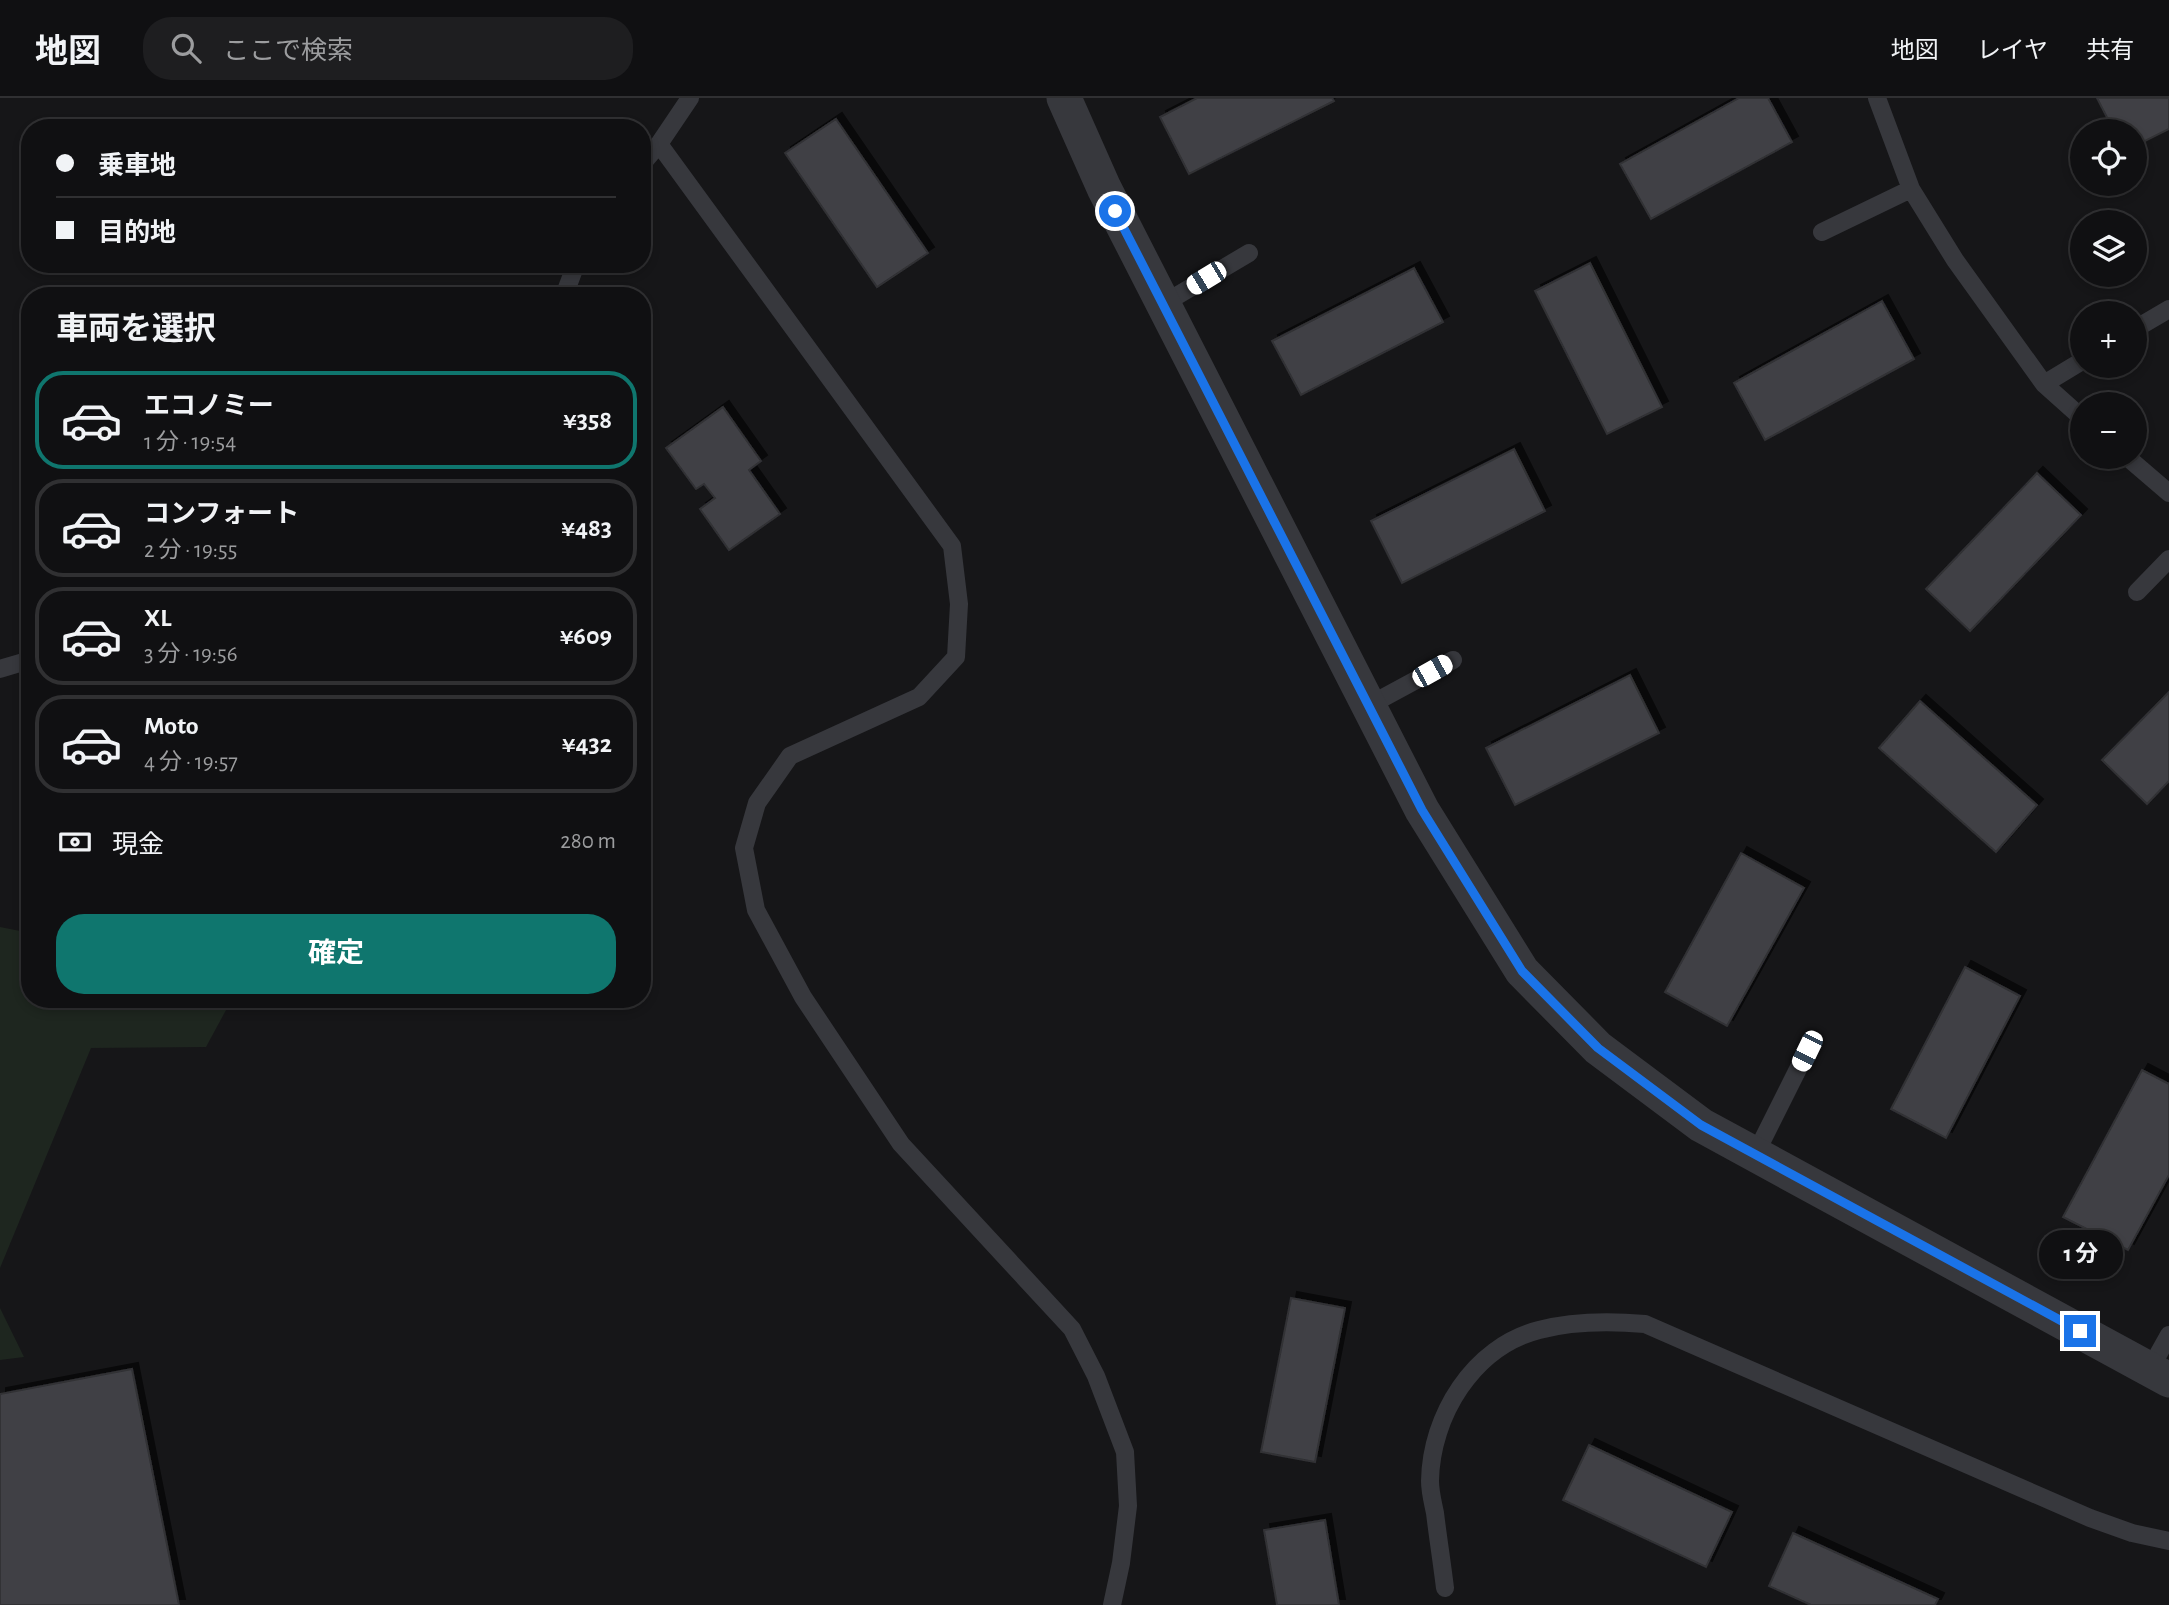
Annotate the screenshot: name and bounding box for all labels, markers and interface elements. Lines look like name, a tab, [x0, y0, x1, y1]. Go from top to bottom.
search box	[143, 17, 633, 80]
icon: search	[167, 29, 205, 67]
text: 地図	[35, 36, 101, 69]
text: ここで検索	[223, 38, 353, 64]
text: 地図	[1891, 39, 1939, 63]
text: レイヤ	[1977, 39, 2048, 63]
text: 共有	[2086, 39, 2134, 63]
map controls	[2070, 119, 2147, 469]
button: locate	[2070, 119, 2147, 196]
text: 乗車地	[98, 153, 176, 179]
route start	[1099, 195, 1131, 227]
button: layers	[2070, 210, 2147, 287]
text: 目的地	[98, 220, 176, 246]
car	[1183, 258, 1230, 298]
button: +	[2070, 301, 2147, 378]
text: 車両を選択	[56, 313, 216, 345]
icon: car	[60, 389, 123, 452]
button: −	[2070, 392, 2147, 469]
text: エコノミー	[144, 393, 274, 419]
text: ¥358	[563, 407, 612, 433]
text: 1 分 · 19:54	[144, 431, 236, 454]
icon: car	[60, 497, 123, 560]
text: コンフォート	[144, 501, 299, 527]
text: ¥483	[561, 515, 612, 541]
text: 2 分 · 19:55	[144, 539, 237, 562]
icon: car	[60, 605, 123, 668]
text: XL	[144, 605, 171, 631]
text: ¥609	[560, 623, 612, 649]
text: 3 分 · 19:56	[144, 643, 238, 666]
car	[1409, 652, 1456, 690]
icon: car	[60, 713, 123, 776]
text: Moto	[144, 713, 199, 739]
text: ¥432	[562, 731, 612, 757]
text: 4 分 · 19:57	[144, 751, 238, 774]
icon: cash	[56, 823, 94, 861]
text: 280 m	[560, 830, 616, 853]
text: 現金	[112, 832, 164, 858]
button: 確定	[56, 914, 616, 994]
car	[1789, 1028, 1826, 1074]
callout: 1 分	[2038, 1230, 2122, 1278]
text: 1 分	[2064, 1243, 2098, 1266]
route end	[2064, 1315, 2096, 1347]

